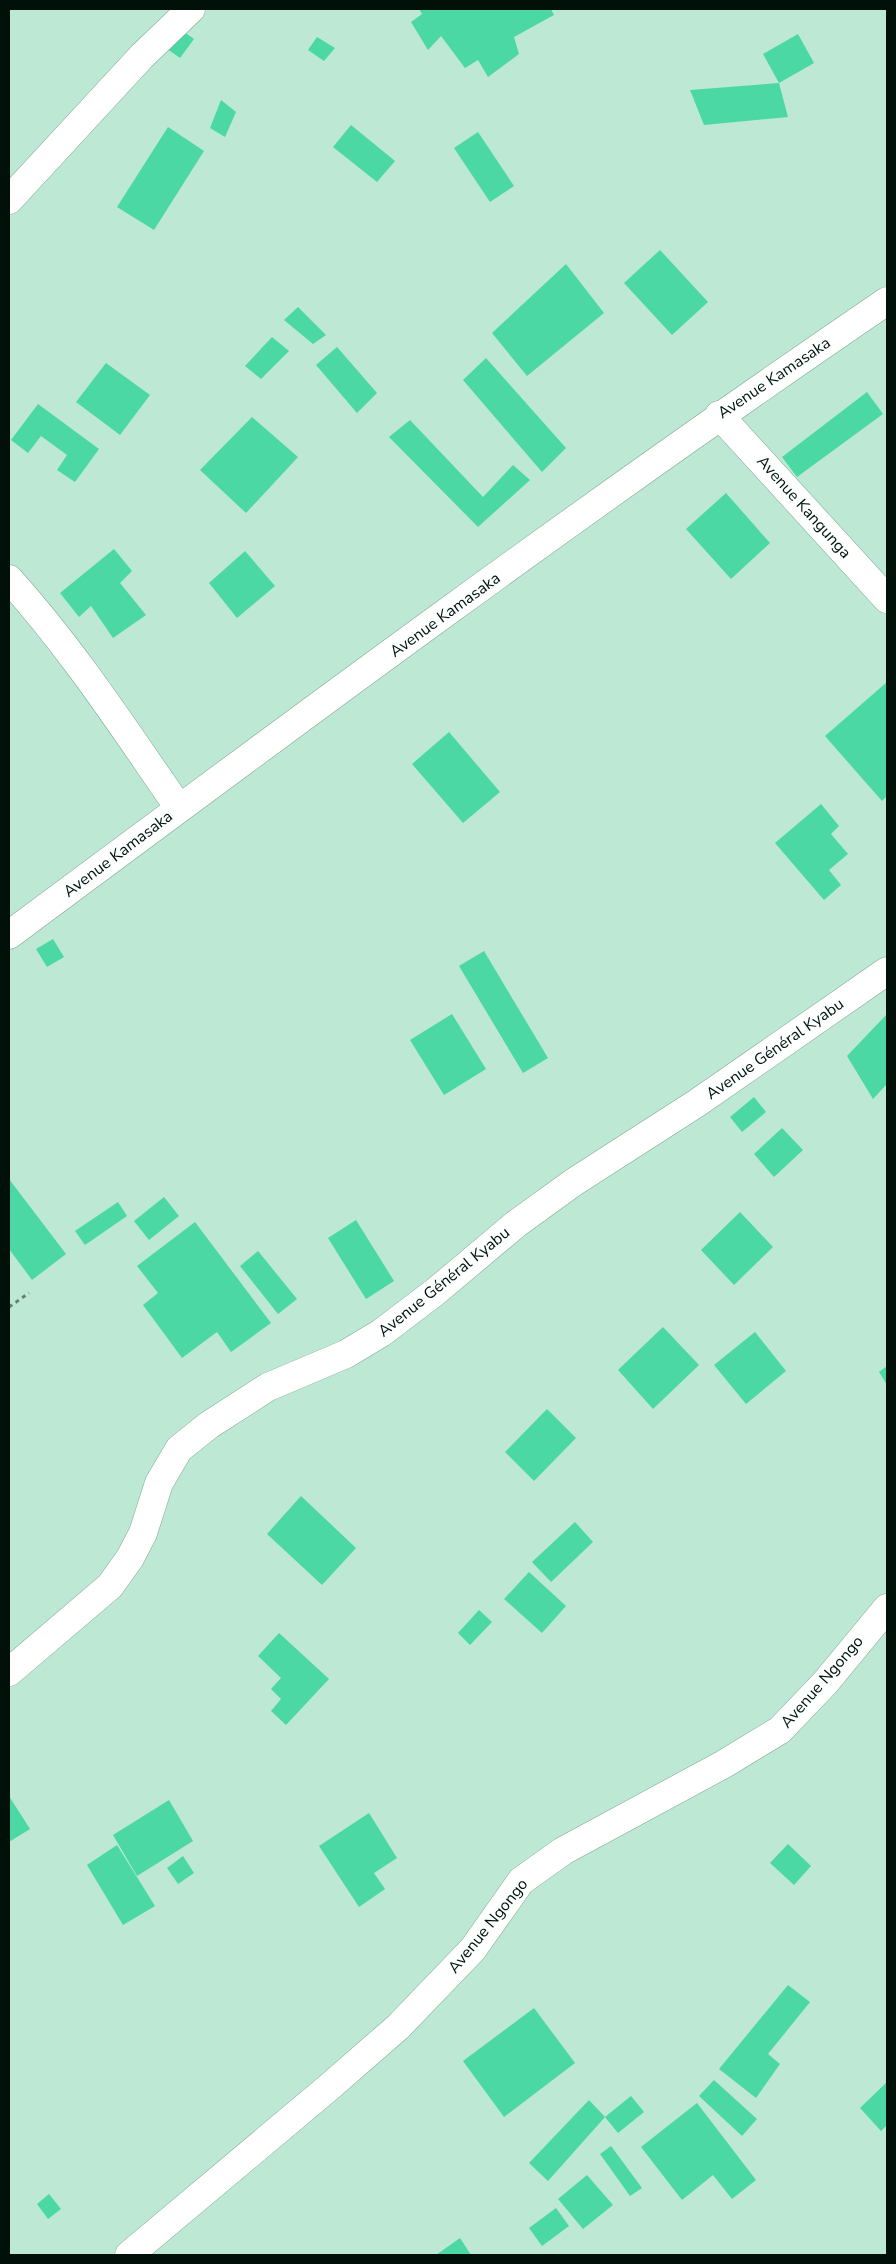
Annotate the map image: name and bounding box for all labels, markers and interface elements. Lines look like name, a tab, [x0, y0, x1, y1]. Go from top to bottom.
street label: Avenue Kamasaka	[713, 332, 835, 424]
street label: Avenue Kangunga	[752, 451, 856, 563]
street label: Avenue Kamasaka	[385, 567, 505, 663]
street label: Avenue Kamasaka	[59, 806, 177, 902]
street label: Avenue Général Kyabu	[702, 993, 848, 1105]
street label: Avenue Général Kyabu	[373, 1222, 515, 1342]
street label: Avenue Ngongo	[776, 1631, 868, 1733]
street label: Avenue Ngongo	[443, 1874, 533, 1978]

